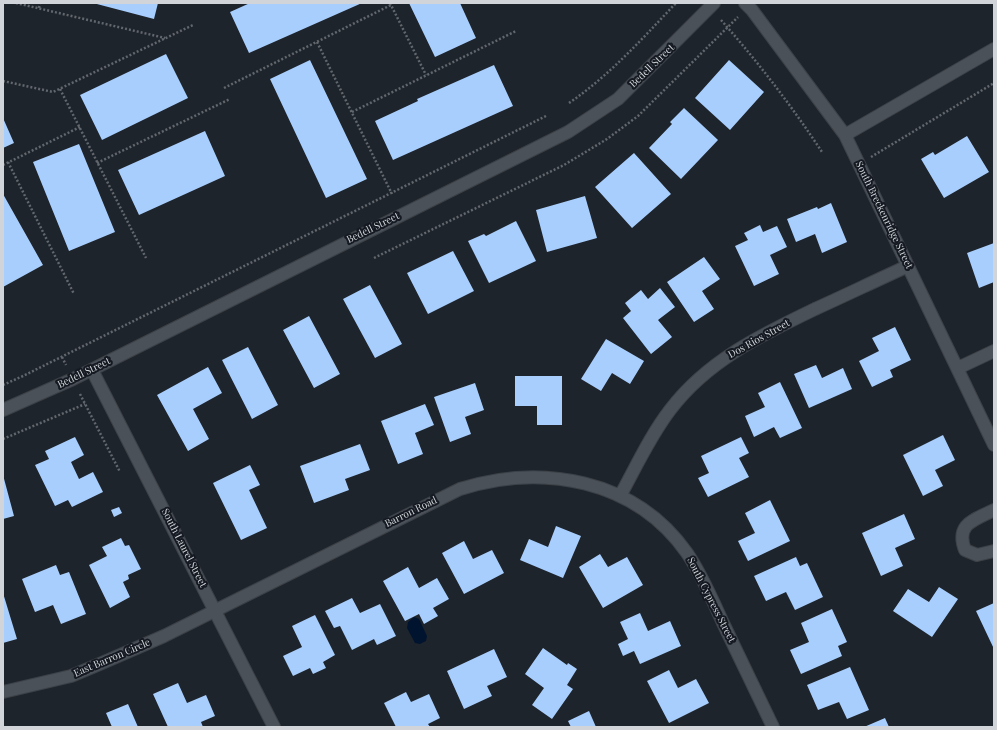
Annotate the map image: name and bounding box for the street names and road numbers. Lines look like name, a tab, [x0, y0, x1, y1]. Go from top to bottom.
street label: Bedell Street	[627, 42, 677, 90]
street label: South Breckenridge Street	[853, 159, 915, 271]
street label: Bedell Street	[345, 210, 401, 246]
street label: Dos Rios Street	[726, 317, 792, 361]
street label: Bedell Street	[56, 355, 112, 391]
street label: Barron Road	[383, 494, 439, 530]
street label: South Laurel Street	[159, 507, 209, 589]
street label: South Cypress Street	[684, 555, 738, 645]
street label: East Barron Circle	[72, 636, 152, 680]

